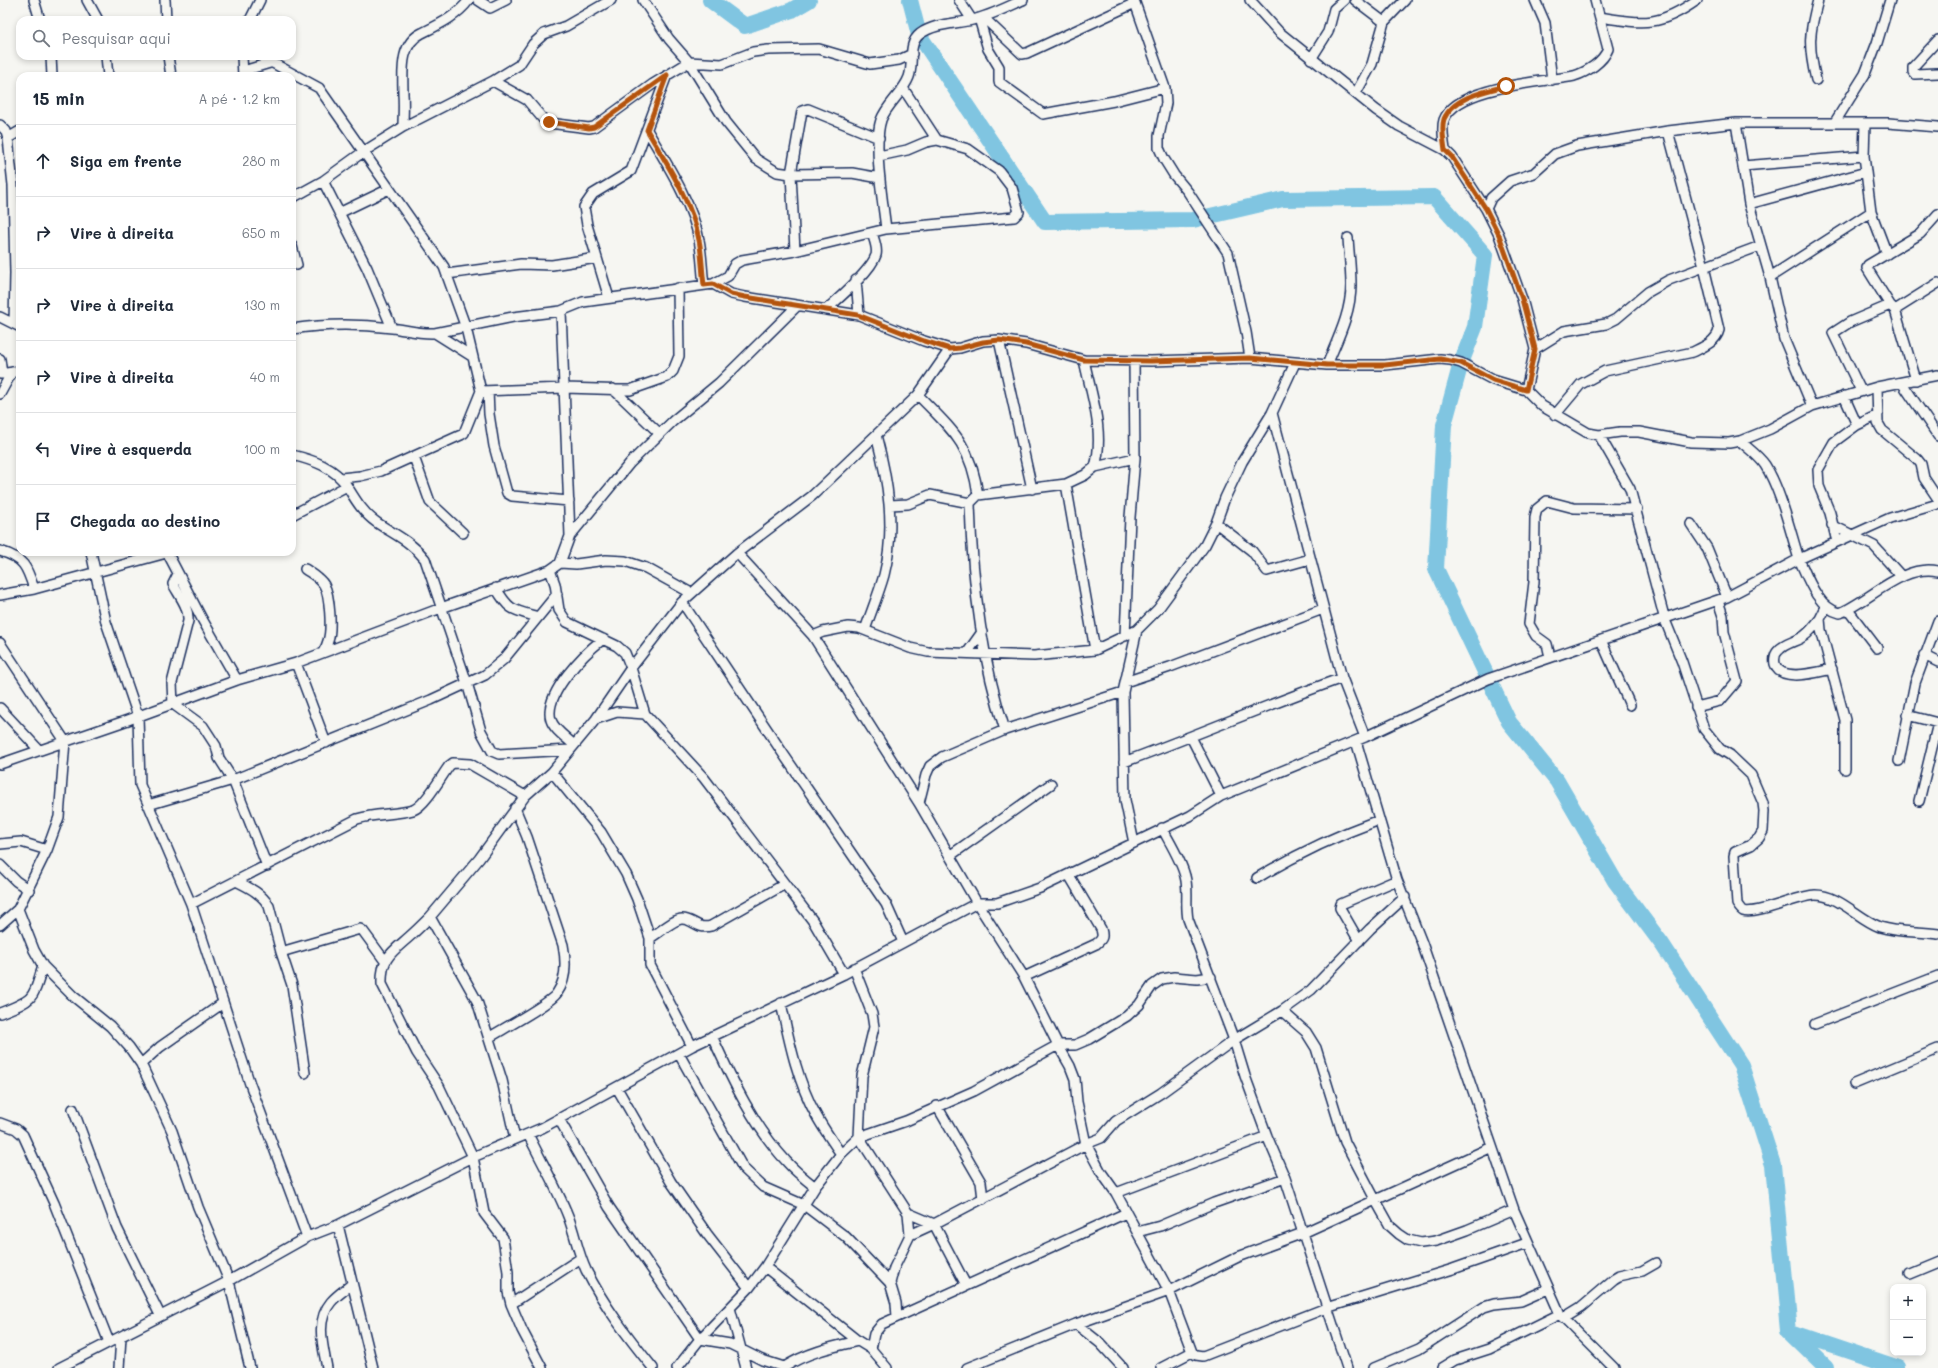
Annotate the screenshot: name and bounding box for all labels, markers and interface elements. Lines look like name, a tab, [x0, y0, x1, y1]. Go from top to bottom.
search box	[16, 16, 296, 60]
icon: search	[30, 27, 52, 49]
text: Pesquisar aqui	[62, 28, 171, 48]
route start	[1497, 77, 1515, 95]
text: 15 min	[32, 87, 85, 109]
text: A pé · 1.2 km	[198, 90, 280, 107]
route end	[540, 113, 558, 131]
icon: ahead	[32, 150, 54, 172]
text: Siga em frente	[70, 151, 182, 171]
text: 280 m	[242, 152, 280, 169]
icon: right	[32, 222, 54, 244]
text: Vire à direita	[70, 223, 174, 243]
text: 650 m	[242, 224, 280, 241]
icon: right	[32, 294, 54, 316]
text: Vire à direita	[70, 295, 174, 315]
text: 130 m	[244, 296, 280, 313]
icon: right	[32, 366, 54, 388]
text: Vire à direita	[70, 367, 174, 387]
text: 40 m	[250, 368, 280, 385]
icon: left	[32, 438, 54, 460]
text: Vire à esquerda	[70, 439, 192, 459]
text: 100 m	[244, 440, 280, 457]
icon: arrive	[32, 510, 54, 532]
text: Chegada ao destino	[70, 511, 220, 531]
map controls	[1890, 1284, 1926, 1356]
button: +	[1890, 1284, 1926, 1320]
button: −	[1890, 1320, 1926, 1356]

